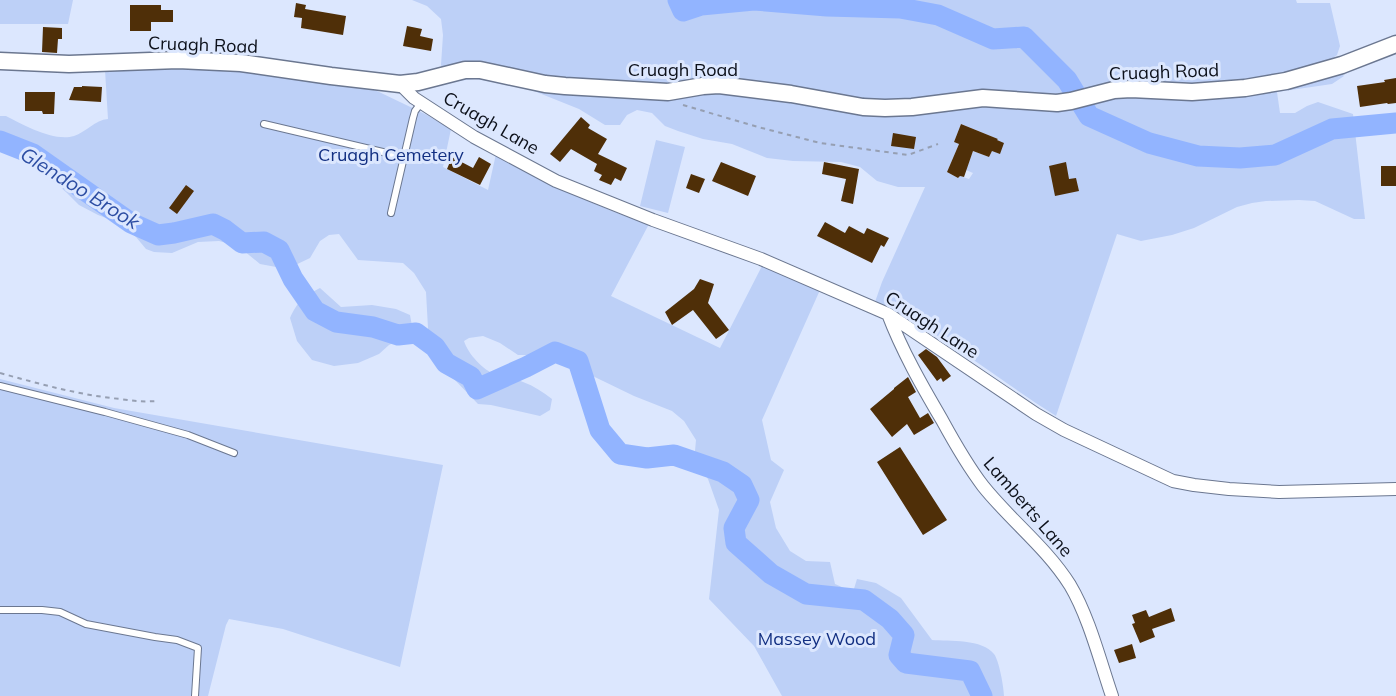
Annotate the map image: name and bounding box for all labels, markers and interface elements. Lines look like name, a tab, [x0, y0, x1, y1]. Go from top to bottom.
street label: Cruagh Road	[148, 31, 259, 58]
street label: Cruagh Road	[628, 58, 738, 81]
street label: Cruagh Road	[1108, 58, 1219, 85]
street label: Cruagh Lane	[439, 86, 543, 159]
water label: Glendoo Brook	[16, 141, 145, 235]
park label: Cruagh Cemetery	[318, 143, 464, 166]
street label: Cruagh Lane	[881, 286, 983, 363]
street label: Lamberts Lane	[979, 452, 1078, 561]
park label: Massey Wood	[758, 627, 876, 650]

